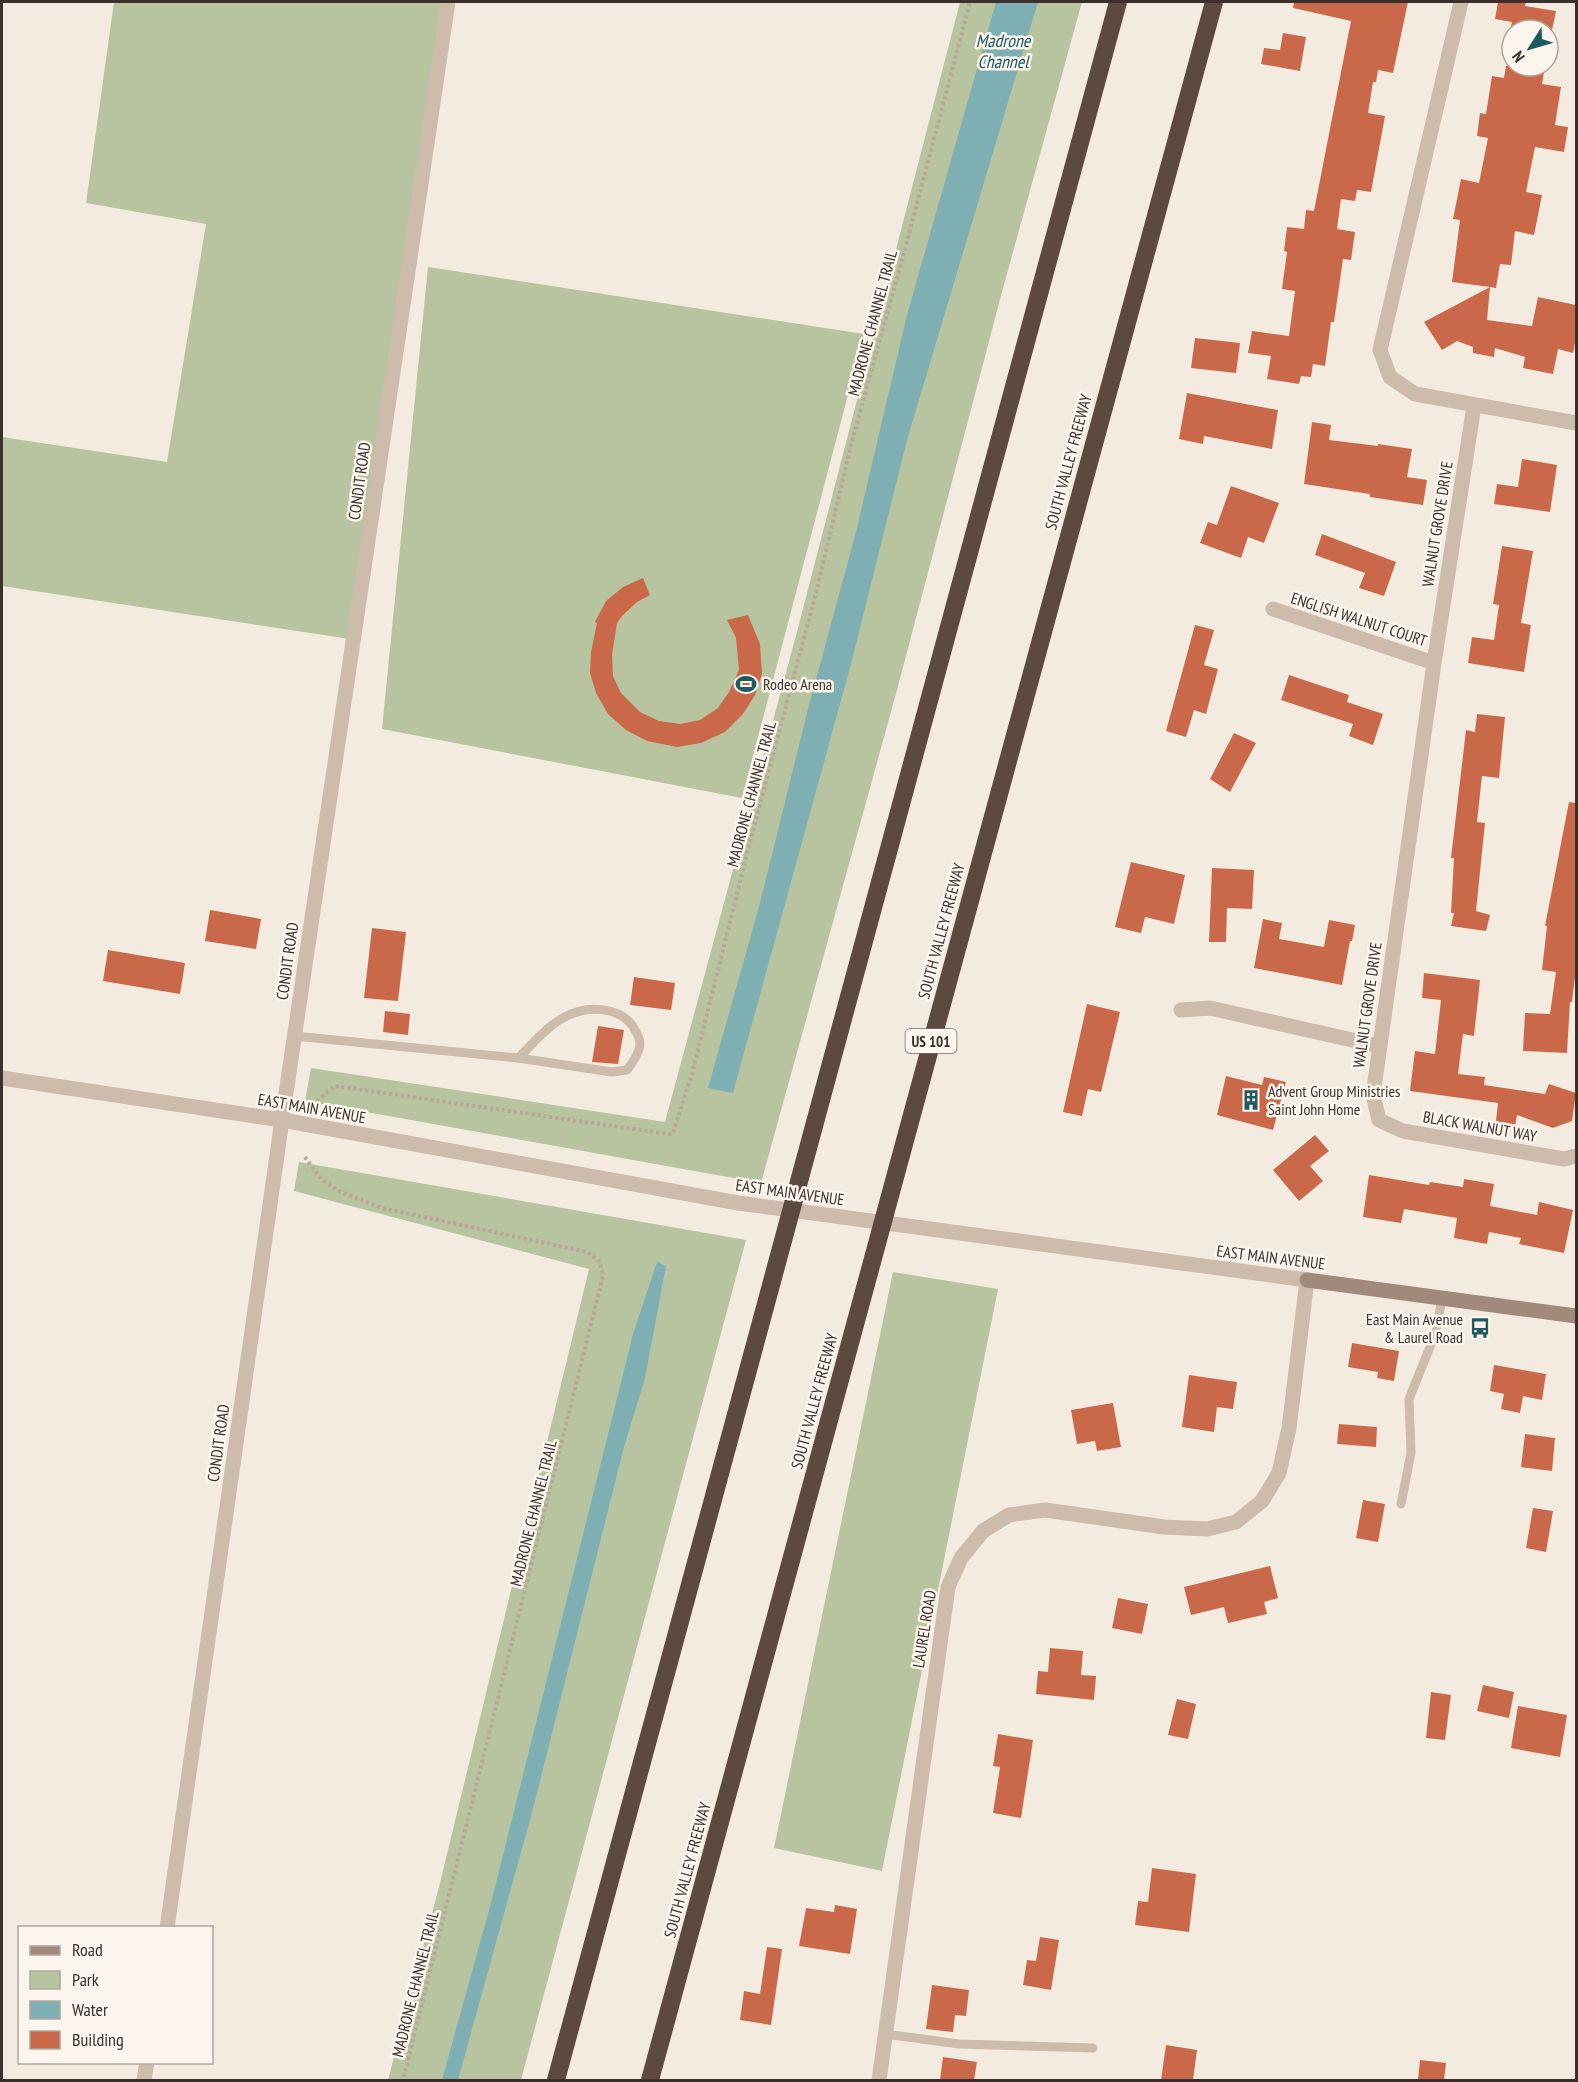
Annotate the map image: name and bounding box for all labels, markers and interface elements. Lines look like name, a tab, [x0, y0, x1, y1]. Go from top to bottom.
north arrow	[1500, 18, 1560, 78]
water label: Madrone Channel	[976, 29, 1032, 73]
text: N	[1507, 48, 1529, 66]
street label: MADRONE CHANNEL TRAIL	[843, 248, 901, 398]
street label: SOUTH VALLEY FREEWAY	[1040, 391, 1096, 532]
street label: CONDIT ROAD	[344, 441, 374, 521]
street label: WALNUT GROVE DRIVE	[1417, 460, 1457, 588]
street label: ENGLISH WALNUT COURT	[1288, 588, 1430, 650]
sports icon: Rodeo Arena	[734, 672, 758, 696]
place label: Rodeo Arena	[763, 674, 832, 694]
street label: MADRONE CHANNEL TRAIL	[722, 719, 780, 869]
street label: SOUTH VALLEY FREEWAY	[913, 860, 969, 1001]
street label: CONDIT ROAD	[272, 921, 302, 1001]
street label: WALNUT GROVE DRIVE	[1348, 941, 1386, 1069]
road number: US 101	[906, 1029, 956, 1053]
place label: Advent Group Ministries Saint John Home	[1268, 1081, 1400, 1119]
building icon: Advent Group Ministries Saint John Home	[1239, 1088, 1263, 1112]
street label: EAST MAIN AVENUE	[256, 1089, 368, 1127]
street label: BLACK WALNUT WAY	[1422, 1106, 1539, 1146]
street label: EAST MAIN AVENUE	[734, 1174, 846, 1210]
street label: EAST MAIN AVENUE	[1215, 1240, 1327, 1274]
place label: East Main Avenue & Laurel Road	[1366, 1309, 1463, 1347]
bus stop icon: East Main Avenue & Laurel Road	[1468, 1316, 1492, 1340]
street label: SOUTH VALLEY FREEWAY	[786, 1330, 842, 1471]
street label: CONDIT ROAD	[203, 1403, 233, 1483]
street label: MADRONE CHANNEL TRAIL	[505, 1437, 561, 1588]
street label: LAUREL ROAD	[908, 1589, 940, 1669]
street label: SOUTH VALLEY FREEWAY	[659, 1799, 715, 1940]
street label: MADRONE CHANNEL TRAIL	[387, 1908, 443, 2059]
legend	[18, 1926, 213, 2064]
text: Road	[72, 1938, 103, 1961]
text: Park	[72, 1968, 99, 1991]
text: Water	[72, 1998, 108, 2021]
text: Building	[72, 2028, 124, 2051]

